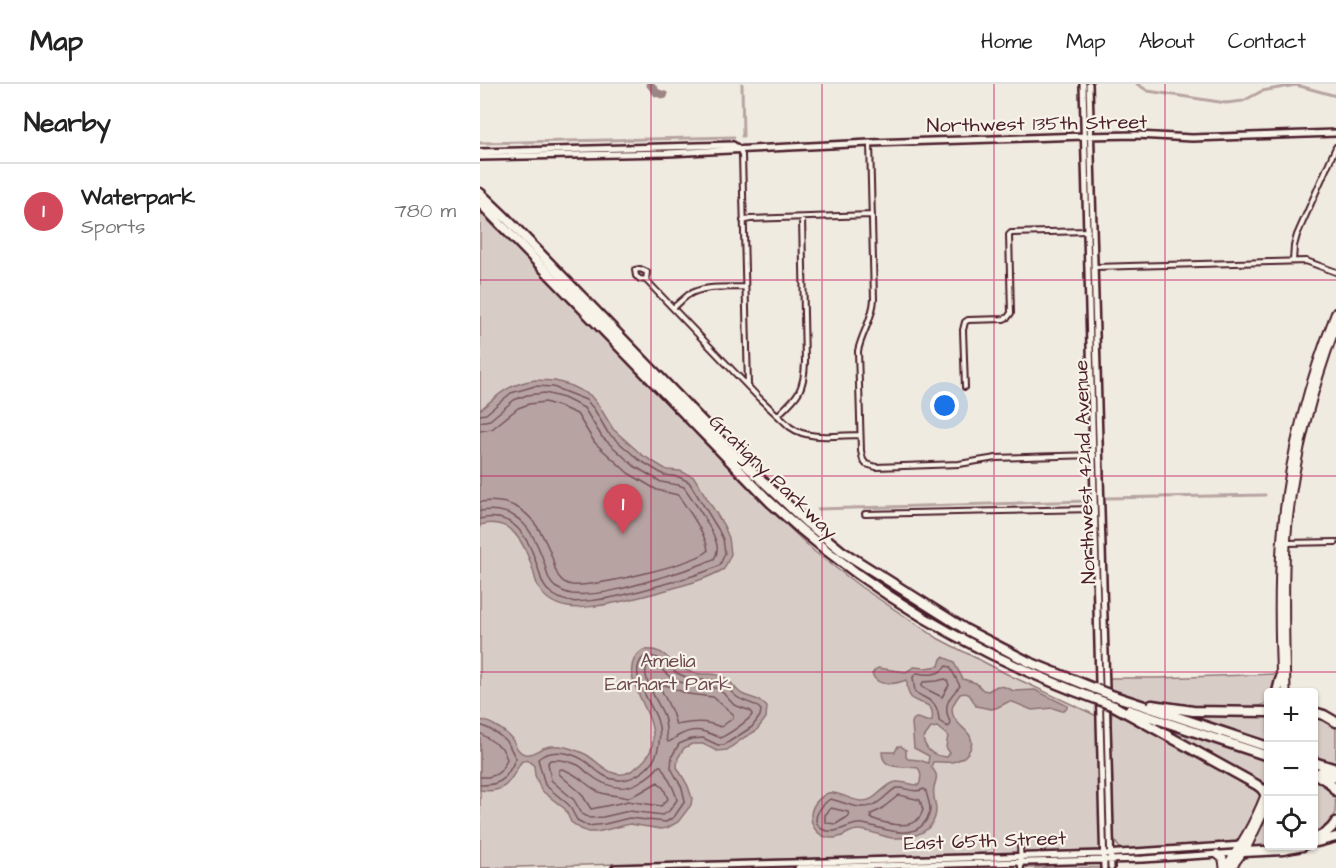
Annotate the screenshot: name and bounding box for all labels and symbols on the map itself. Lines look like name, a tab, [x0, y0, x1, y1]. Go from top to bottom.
street label: Northwest 135th Street	[927, 108, 1147, 140]
street label: Northwest 42nd Avenue	[1067, 359, 1103, 585]
your location	[930, 391, 959, 420]
street label: Gratigny Parkway	[702, 408, 844, 547]
pin: 1	[604, 484, 642, 534]
park label: Amelia Earhart Park	[605, 647, 731, 698]
street label: East 65th Street	[903, 824, 1067, 858]

